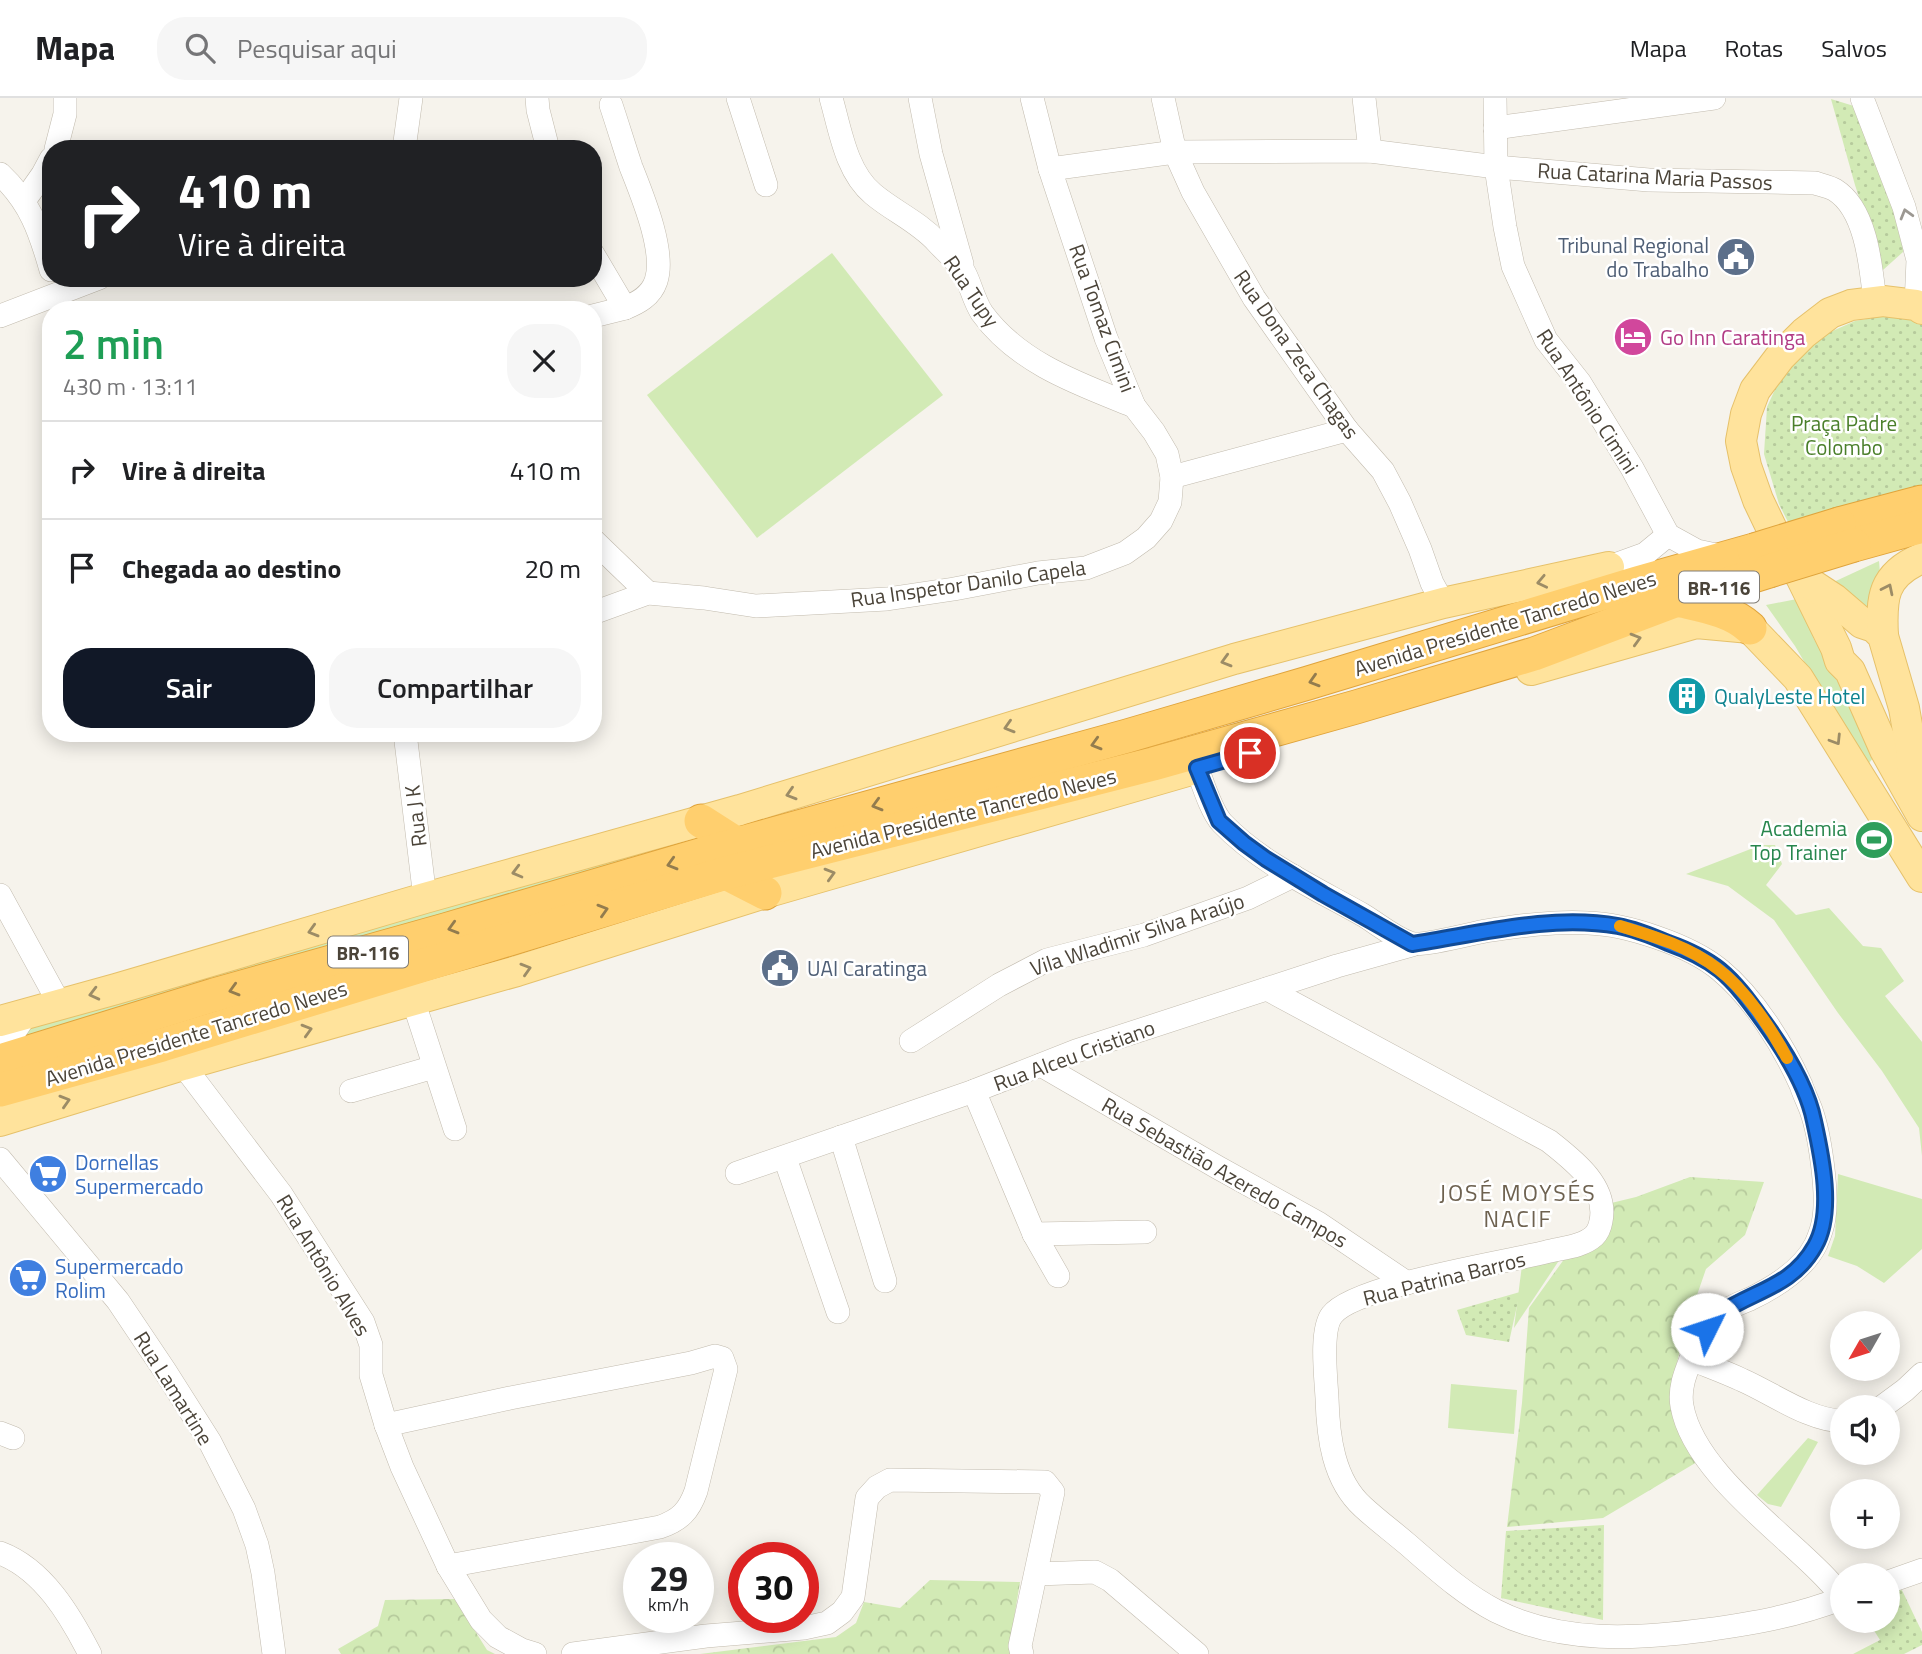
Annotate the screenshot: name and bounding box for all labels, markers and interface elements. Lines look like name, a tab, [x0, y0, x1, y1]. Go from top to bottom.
search box	[157, 17, 647, 80]
text: Mapa	[35, 23, 115, 73]
icon: search	[181, 29, 219, 67]
text: Pesquisar aqui	[237, 29, 397, 68]
text: Mapa	[1630, 30, 1686, 66]
text: Rotas	[1724, 30, 1783, 66]
text: Salvos	[1821, 30, 1887, 66]
text: 410 m	[178, 152, 312, 227]
street label: Rua Catarina Maria Passos	[1536, 154, 1774, 198]
icon: right	[63, 168, 154, 259]
one-way arrow	[1899, 208, 1914, 220]
text: Vire à direita	[178, 220, 346, 268]
place label: Tribunal Regional do Trabalho	[1558, 229, 1709, 285]
public building icon: Tribunal Regional do Trabalho	[1715, 236, 1757, 278]
street label: Rua Tomaz Cimini	[1061, 239, 1145, 397]
street label: Rua Tupy	[936, 249, 1008, 333]
street label: Rua Dona Zeca Chagas	[1226, 263, 1368, 445]
text: 2 min	[63, 311, 164, 375]
hotel icon: Go Inn Caratinga	[1612, 316, 1654, 358]
place label: Go Inn Caratinga	[1660, 321, 1806, 353]
street label: Rua Antônio Cimini	[1529, 322, 1647, 480]
button: close	[507, 324, 581, 398]
text: 430 m · 13:11	[63, 369, 198, 404]
park label: Praça Padre Colombo	[1791, 407, 1897, 463]
icon: right	[63, 451, 101, 489]
text: Vire à direita	[122, 451, 265, 490]
text: 410 m	[510, 451, 581, 490]
icon: arrive	[63, 549, 101, 587]
text: Chegada ao destino	[122, 549, 341, 588]
text: 20 m	[524, 549, 581, 588]
street label: Rua Inspetor Danilo Capela	[849, 551, 1088, 615]
street label: Avenida Presidente Tancredo Neves	[1350, 562, 1660, 684]
road number: BR-116	[1679, 572, 1759, 602]
one-way arrow	[1536, 573, 1548, 588]
one-way arrow	[1879, 584, 1893, 597]
one-way arrow	[1630, 632, 1642, 647]
button: Sair	[63, 648, 315, 728]
button: Compartilhar	[329, 648, 581, 728]
one-way arrow	[1221, 652, 1233, 667]
one-way arrow	[1309, 672, 1321, 687]
building icon: QualyLeste Hotel	[1666, 675, 1708, 717]
place label: QualyLeste Hotel	[1714, 680, 1865, 712]
one-way arrow	[1003, 719, 1015, 734]
pin	[1220, 723, 1280, 783]
one-way arrow	[1828, 732, 1841, 745]
icon: arrive	[1231, 734, 1269, 772]
one-way arrow	[1090, 736, 1102, 751]
street label: Avenida Presidente Tancredo Neves	[807, 759, 1119, 867]
street label: Rua J K	[395, 783, 435, 849]
one-way arrow	[786, 786, 798, 801]
one-way arrow	[871, 797, 883, 812]
place label: Academia Top Trainer	[1750, 812, 1847, 868]
sports icon: Academia Top Trainer	[1853, 819, 1895, 861]
one-way arrow	[666, 855, 678, 870]
one-way arrow	[512, 864, 524, 879]
one-way arrow	[824, 868, 836, 883]
street label: Vila Wladimir Silva Araújo	[1026, 884, 1248, 984]
one-way arrow	[596, 904, 608, 919]
one-way arrow	[448, 919, 460, 934]
one-way arrow	[307, 922, 319, 937]
road number: BR-116	[328, 936, 408, 968]
public building icon: UAI Caratinga	[759, 947, 801, 989]
place label: UAI Caratinga	[807, 952, 927, 984]
one-way arrow	[520, 962, 532, 977]
street label: Avenida Presidente Tancredo Neves	[41, 972, 351, 1094]
one-way arrow	[229, 981, 241, 996]
one-way arrow	[88, 986, 100, 1000]
street label: Rua Alceu Cristiano	[989, 1011, 1159, 1099]
one-way arrow	[301, 1024, 313, 1038]
street label: Rua Sebastião Azeredo Campos	[1096, 1088, 1354, 1256]
one-way arrow	[59, 1094, 71, 1109]
place label: Dornellas Supermercado	[75, 1146, 204, 1202]
supermarket icon: Dornellas Supermercado	[27, 1153, 69, 1195]
district label: JOSÉ MOYSÉS NACIF	[1439, 1175, 1597, 1236]
street label: Rua Antônio Alves	[269, 1188, 379, 1342]
street label: Rua Patrina Barros	[1359, 1242, 1529, 1314]
place label: Supermercado Rolim	[55, 1250, 184, 1306]
supermarket icon: Supermercado Rolim	[7, 1257, 49, 1299]
position arrow	[1670, 1292, 1744, 1366]
north arrow	[1830, 1311, 1900, 1381]
map controls	[1830, 1311, 1900, 1633]
street label: Rua Lamartine	[126, 1325, 222, 1451]
button: sound	[1830, 1395, 1900, 1465]
button: +	[1830, 1479, 1900, 1549]
speed limit sign: 30	[728, 1542, 819, 1633]
text: 29	[649, 1551, 688, 1605]
button: −	[1830, 1563, 1900, 1633]
text: km/h	[648, 1591, 689, 1618]

